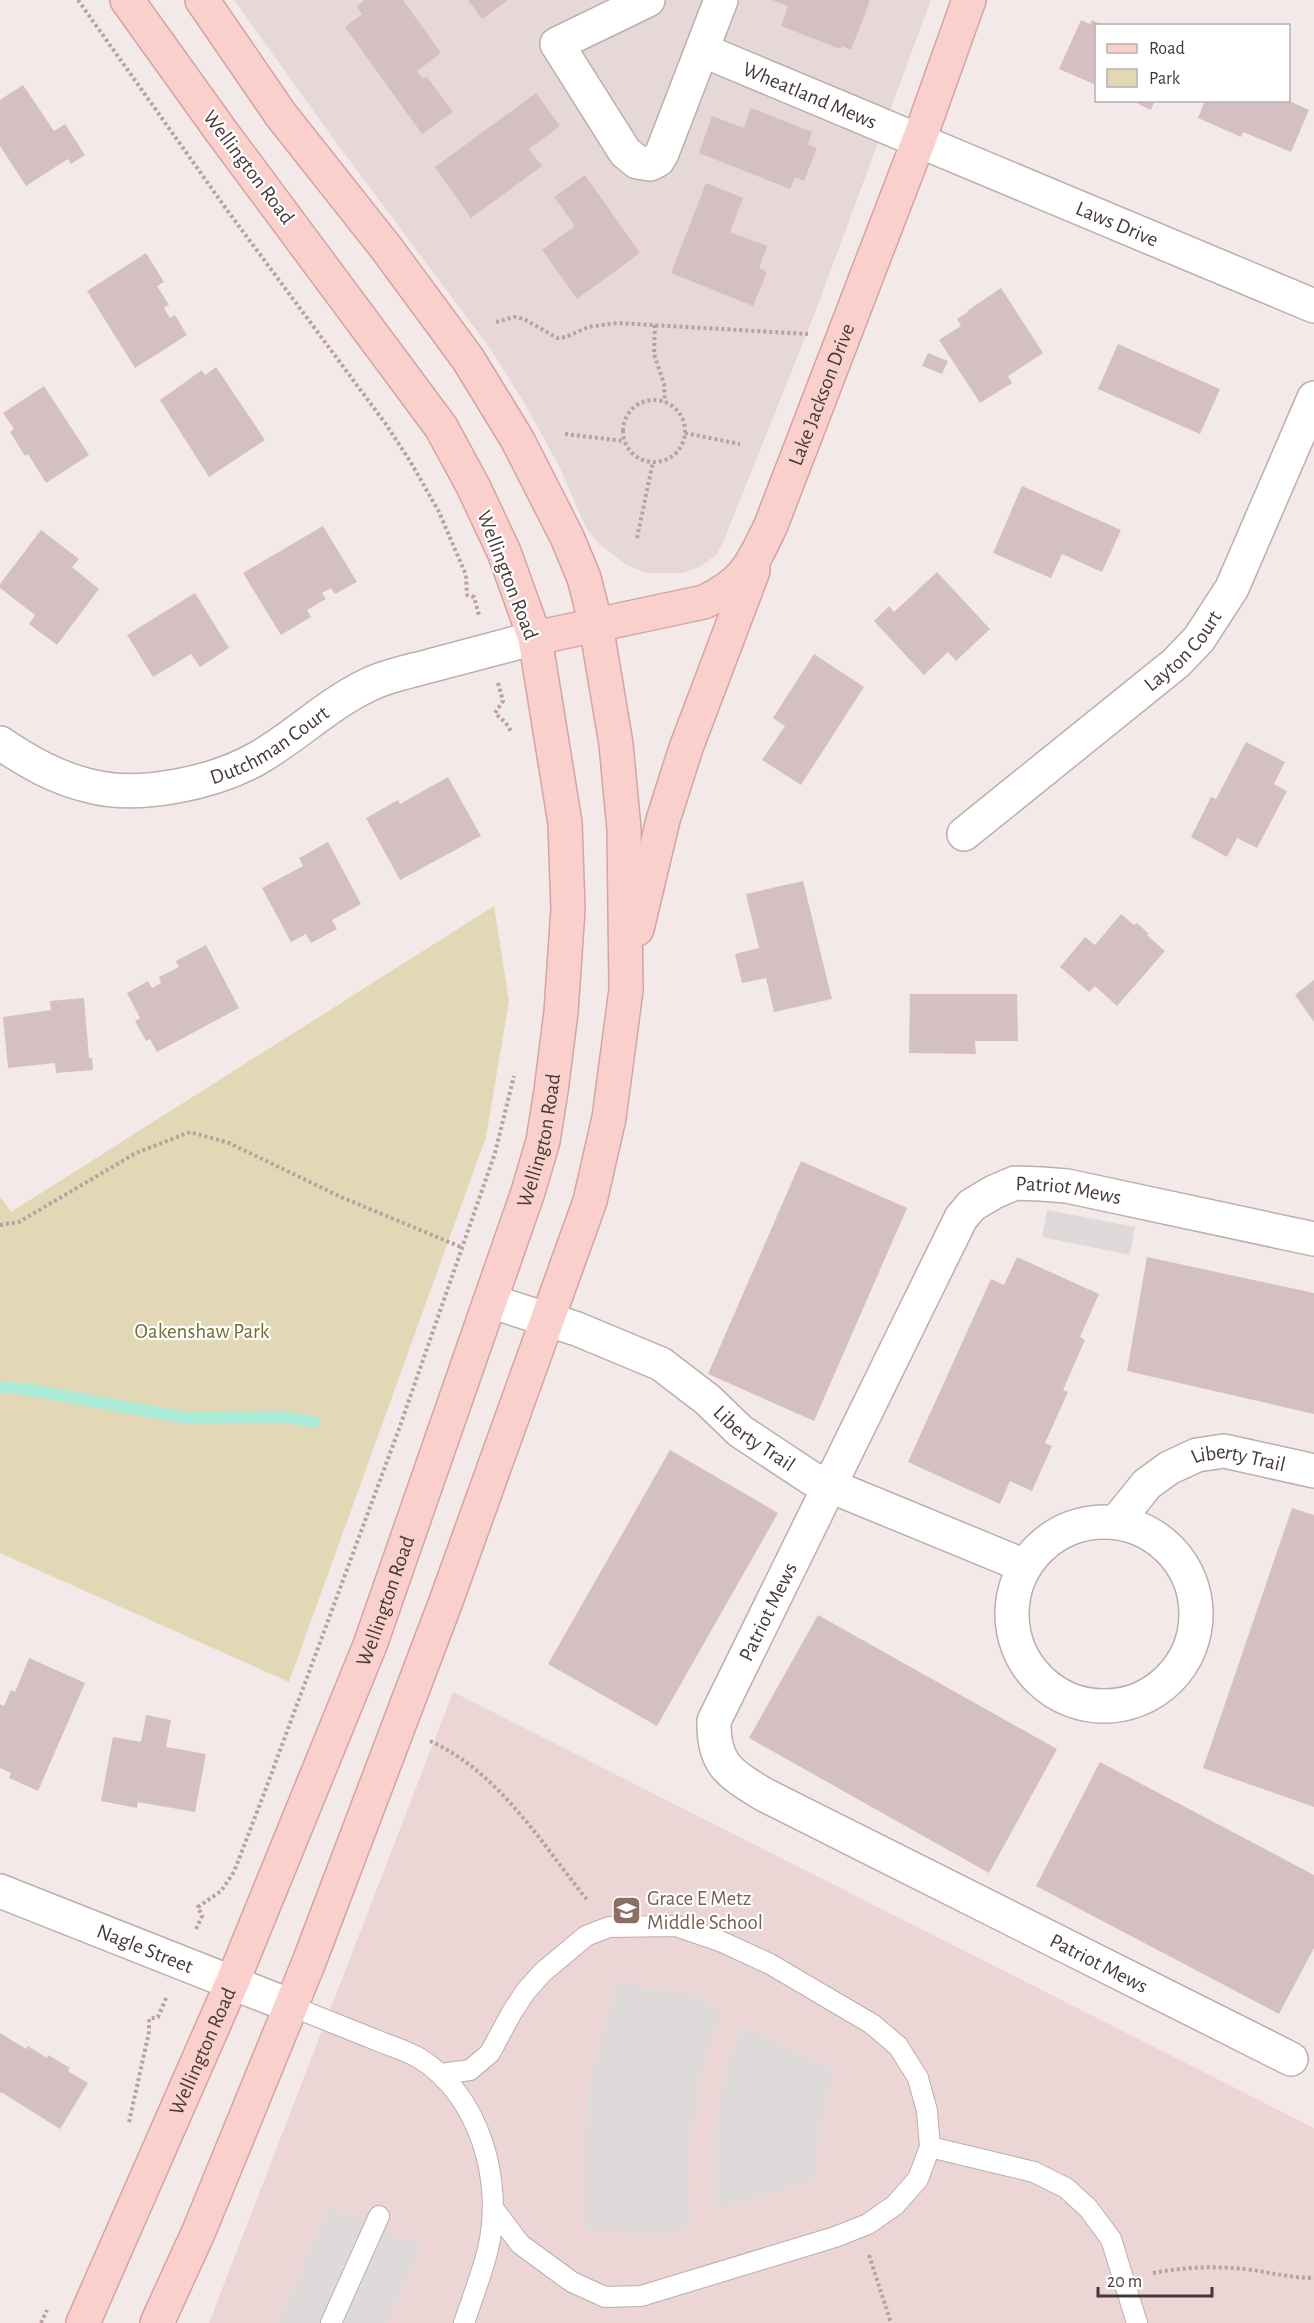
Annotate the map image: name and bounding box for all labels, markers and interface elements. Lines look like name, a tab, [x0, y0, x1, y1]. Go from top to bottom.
legend	[1095, 24, 1290, 102]
text: Road	[1149, 40, 1185, 58]
street label: Wheatland Mews	[740, 58, 880, 133]
text: Park	[1149, 70, 1181, 88]
street label: Wellington Road	[199, 106, 298, 228]
street label: Laws Drive	[1073, 198, 1161, 251]
street label: Lake Jackson Drive	[785, 321, 858, 468]
street label: Wellington Road	[473, 508, 542, 643]
street label: Layton Court	[1140, 607, 1226, 695]
street label: Dutchman Court	[208, 702, 333, 788]
street label: Wellington Road	[513, 1072, 564, 1210]
street label: Patriot Mews	[1015, 1173, 1123, 1208]
park label: Oakenshaw Park	[135, 1321, 270, 1342]
street label: Liberty Trail	[709, 1402, 799, 1475]
street label: Liberty Trail	[1188, 1441, 1288, 1475]
street label: Wellington Road	[353, 1533, 418, 1669]
street label: Patriot Mews	[735, 1559, 801, 1664]
place label: Grace E Metz Middle School	[647, 1888, 763, 1933]
school or university icon: Grace E Metz Middle School	[610, 1894, 642, 1926]
street label: Nagle Street	[94, 1920, 196, 1977]
street label: Patriot Mews	[1046, 1930, 1151, 1997]
street label: Wellington Road	[166, 1984, 240, 2118]
scale bar	[1098, 2260, 1212, 2298]
text: 20 m	[1107, 2273, 1142, 2291]

